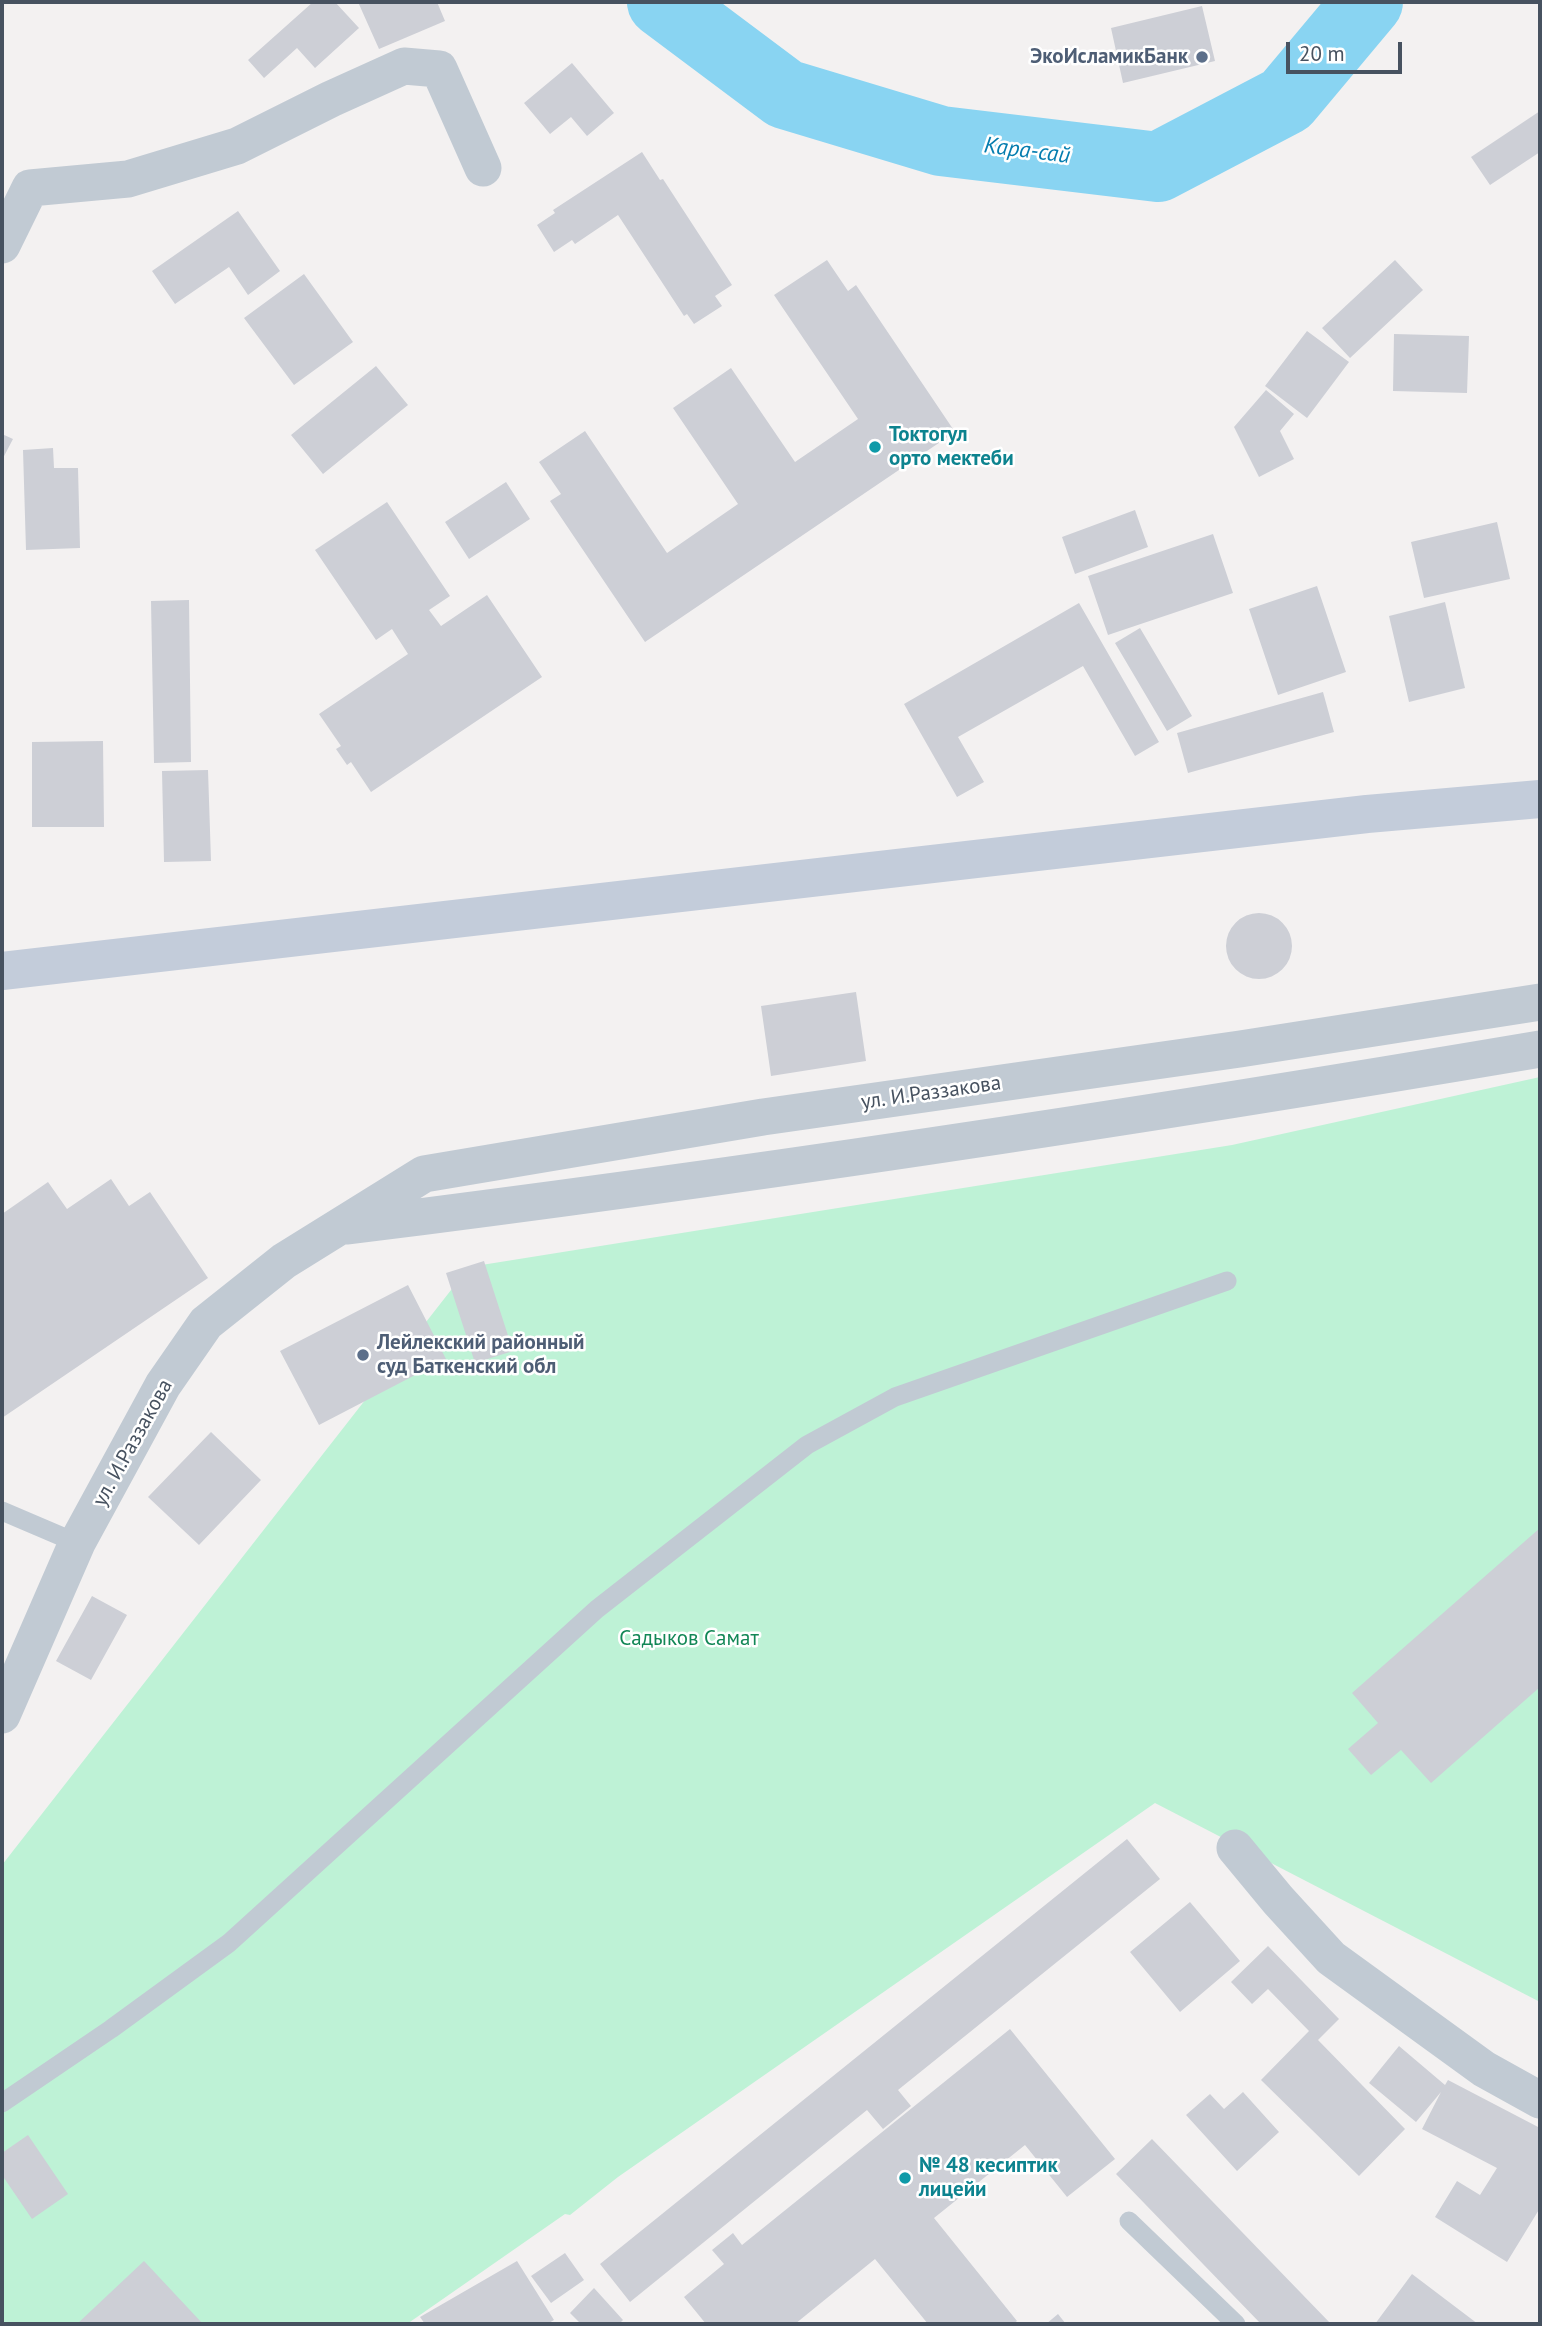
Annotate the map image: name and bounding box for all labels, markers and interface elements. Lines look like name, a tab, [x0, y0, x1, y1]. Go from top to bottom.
scale bar	[1290, 28, 1406, 72]
text: 20 m	[1299, 40, 1345, 67]
place label: ЭкоИсламикБанк	[1030, 44, 1188, 70]
marker: ЭкоИсламикБанк	[1194, 49, 1210, 65]
water label: Кара-сай	[982, 132, 1072, 170]
place label: Токтогул орто мектеби	[889, 422, 1014, 472]
marker: Токтогул орто мектеби	[867, 439, 883, 455]
street label: ул. И.Раззакова	[859, 1071, 1003, 1115]
place label: Лейлекский районный суд Баткенский обл	[377, 1330, 584, 1380]
marker: Лейлекский районный суд Баткенский обл	[355, 1347, 371, 1363]
street label: ул. И.Раззакова	[88, 1375, 178, 1511]
park label: Садыков Самат	[619, 1626, 759, 1652]
place label: № 48 кесиптик лицейи	[919, 2153, 1058, 2203]
marker: № 48 кесиптик лицейи	[897, 2170, 913, 2186]

